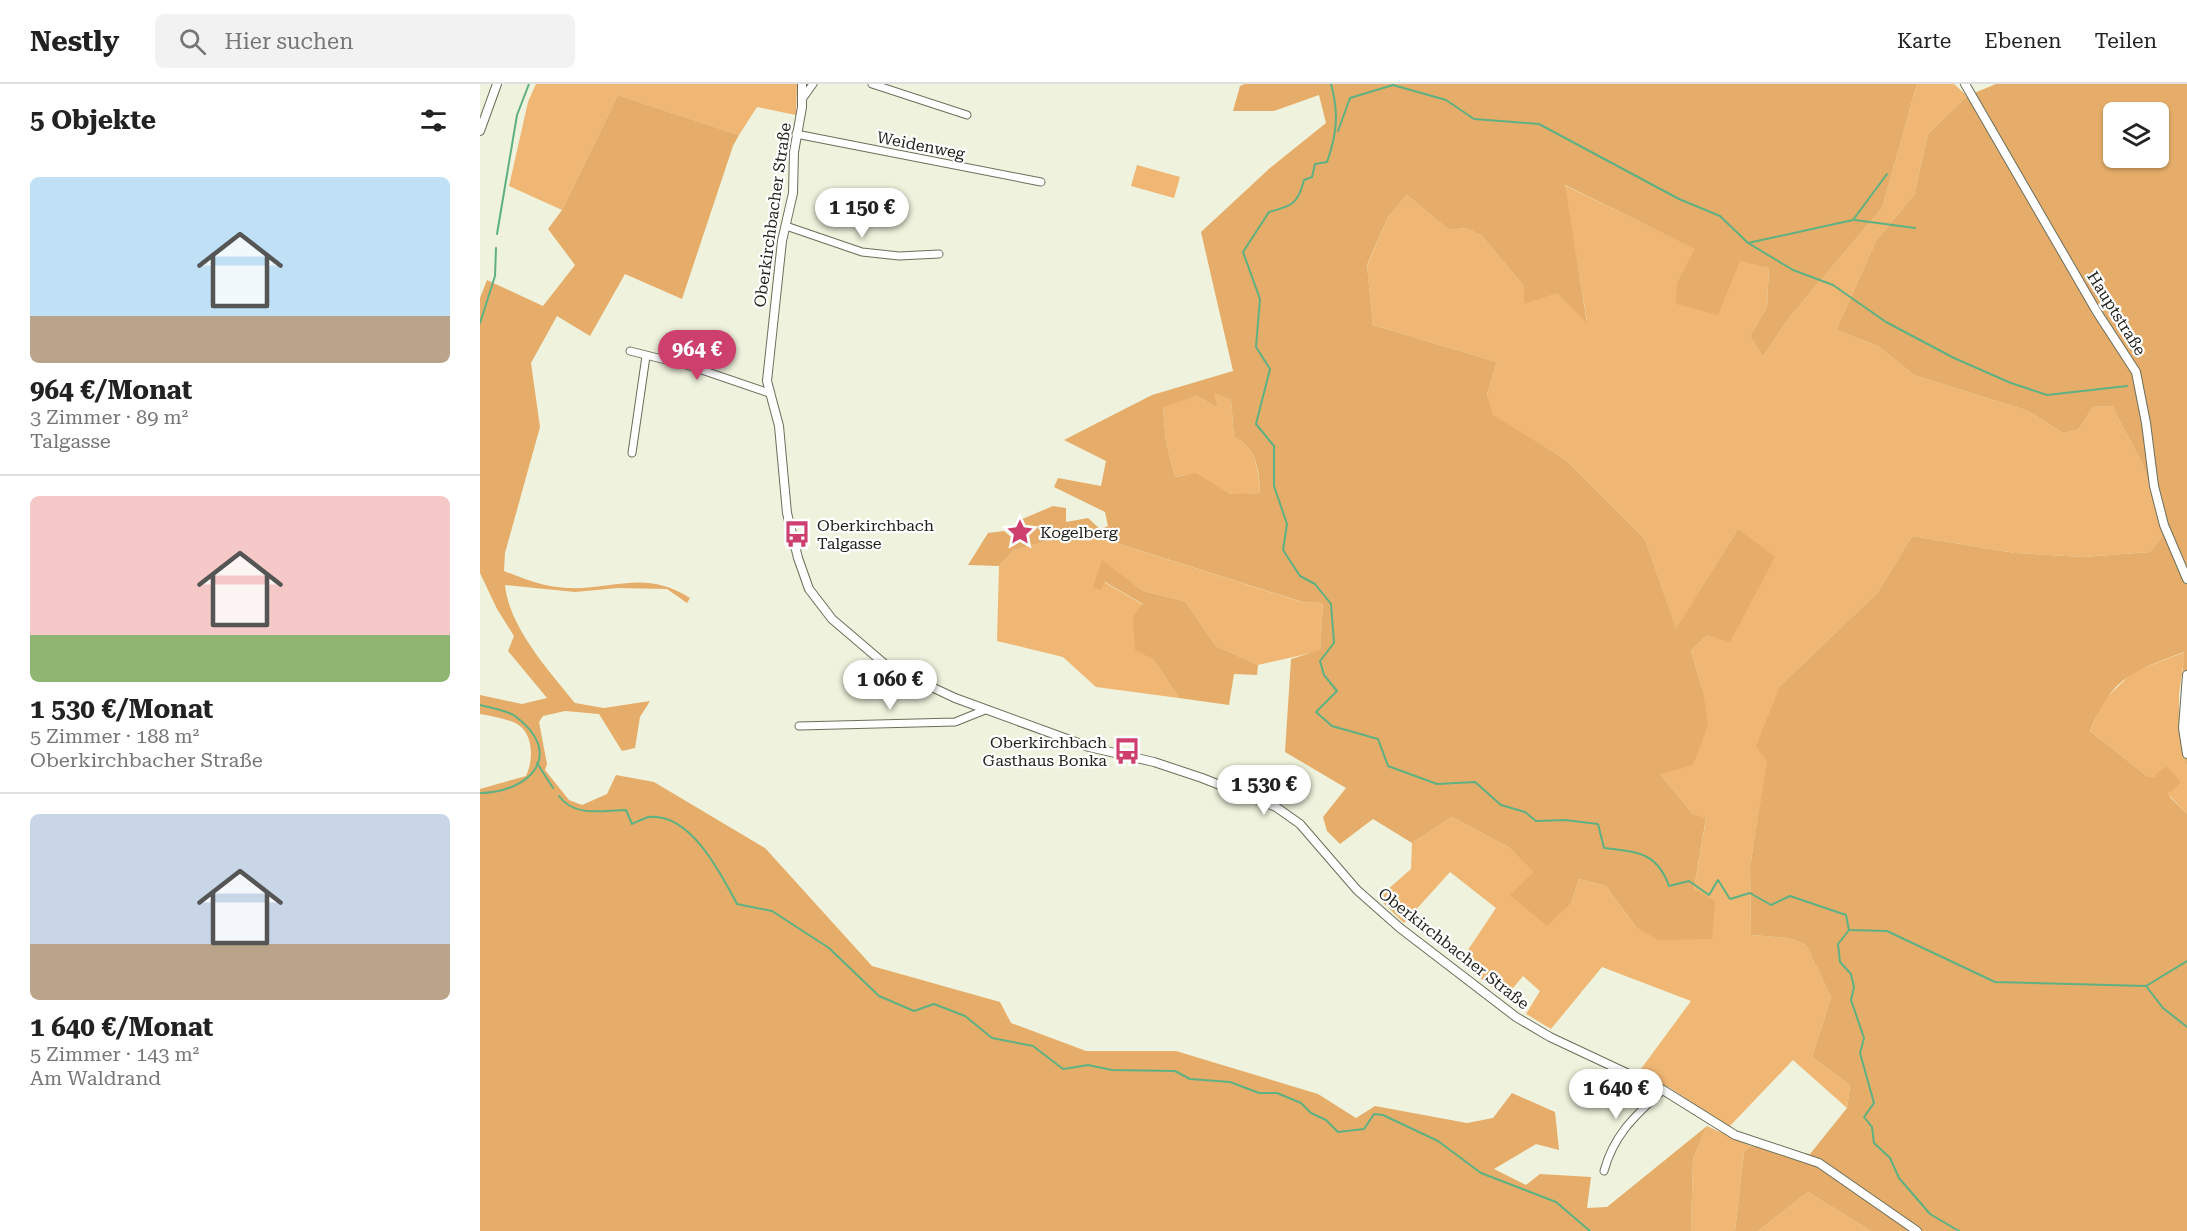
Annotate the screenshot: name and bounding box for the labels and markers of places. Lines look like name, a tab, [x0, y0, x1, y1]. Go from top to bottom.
pin: 1 150 €	[807, 188, 917, 239]
pin: 964 €	[655, 330, 739, 381]
place label: Oberkirchbach Talgasse	[817, 516, 934, 553]
place icon: Kogelberg	[1005, 517, 1035, 547]
bus stop icon: Oberkirchbach Talgasse	[782, 519, 812, 549]
place label: Kogelberg	[1040, 523, 1119, 542]
pin: 1 060 €	[835, 660, 945, 711]
place label: Oberkirchbach Gasthaus Bonka	[983, 733, 1107, 770]
bus stop icon: Oberkirchbach Gasthaus Bonka	[1112, 736, 1142, 766]
pin: 1 530 €	[1209, 765, 1319, 816]
pin: 1 640 €	[1561, 1069, 1671, 1120]

